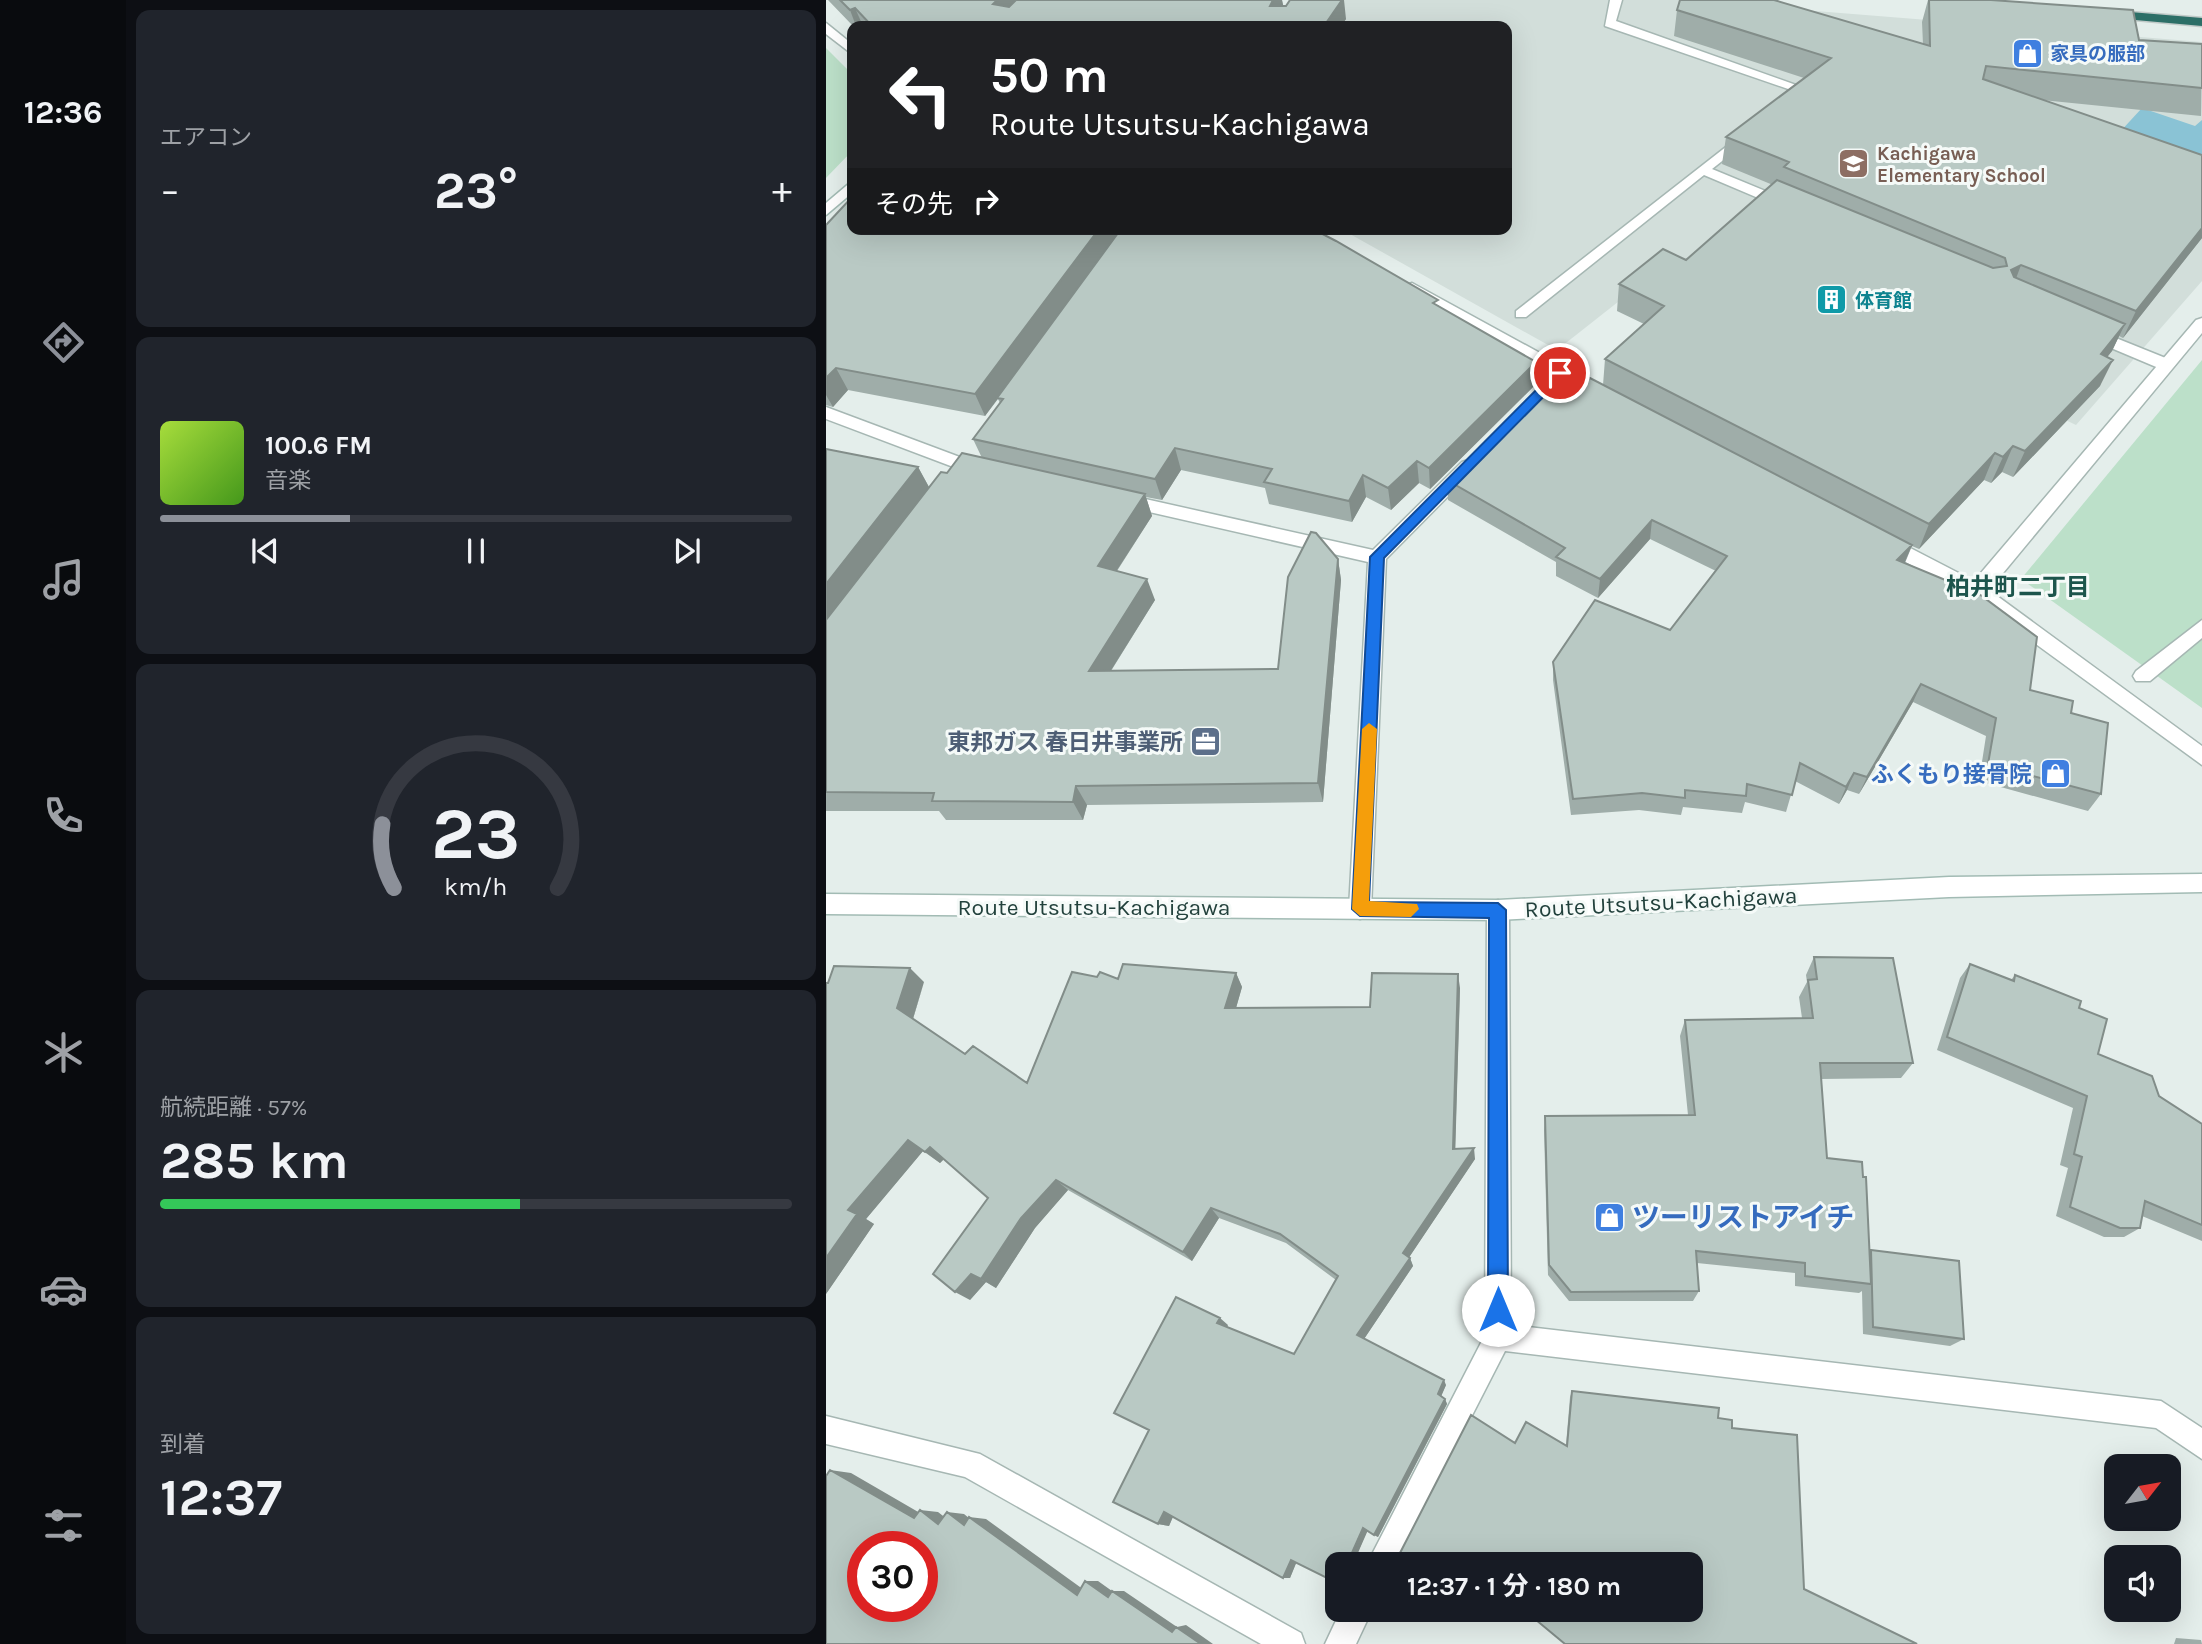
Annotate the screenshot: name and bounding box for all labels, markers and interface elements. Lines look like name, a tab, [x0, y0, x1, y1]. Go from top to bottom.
shop icon: 家具の服部	[2010, 36, 2044, 70]
place label: 家具の服部	[2050, 43, 2145, 65]
text: 50 m	[990, 47, 1108, 104]
icon: left	[875, 49, 966, 140]
text: 12:36	[24, 94, 102, 131]
text: Route Utsutsu-Kachigawa	[990, 106, 1370, 143]
text: エアコン	[160, 124, 252, 151]
place label: Kachigawa Elementary School	[1877, 143, 2046, 187]
school or university icon: Kachigawa Elementary School	[1837, 147, 1871, 181]
text: 23°	[434, 160, 518, 221]
text: −	[160, 168, 180, 213]
text: +	[772, 168, 792, 213]
icon: right	[967, 182, 1005, 220]
text: その先	[875, 189, 953, 220]
building icon: 体育館	[1815, 283, 1849, 317]
place label: 体育館	[1855, 290, 1912, 312]
icon: directions	[39, 318, 88, 367]
pin	[1530, 343, 1590, 403]
icon: arrive	[1541, 354, 1579, 392]
text: 100.6 FM	[265, 430, 372, 461]
text: 音楽	[265, 467, 311, 494]
icon: previous	[246, 532, 284, 570]
icon: pause	[457, 532, 495, 570]
icon: next	[668, 532, 706, 570]
icon: music	[39, 555, 88, 604]
district label: 柏井町二丁目	[1946, 573, 2090, 601]
office icon: 東邦ガス 春日井事業所	[1189, 725, 1223, 759]
place label: 東邦ガス 春日井事業所	[947, 729, 1183, 756]
shop icon: ふくもり接骨院	[2038, 757, 2072, 791]
place label: ふくもり接骨院	[1871, 761, 2032, 788]
icon: phone	[39, 791, 88, 840]
text: 23	[431, 791, 521, 876]
text: km/h	[444, 872, 508, 901]
street label: Route Utsutsu-Kachigawa	[1524, 882, 1798, 923]
street label: Route Utsutsu-Kachigawa	[957, 894, 1231, 921]
icon: climate	[39, 1028, 88, 1077]
text: 航続距離 · 57%	[160, 1094, 308, 1121]
text: 285 km	[160, 1130, 349, 1191]
shop icon: ツーリストアイチ	[1592, 1200, 1626, 1234]
place label: ツーリストアイチ	[1632, 1201, 1855, 1234]
icon: car	[39, 1265, 88, 1314]
position arrow	[1461, 1273, 1535, 1347]
text: 到着	[160, 1431, 206, 1458]
north arrow	[2104, 1454, 2180, 1531]
map controls	[2104, 1454, 2181, 1622]
text: 12:37	[160, 1467, 282, 1528]
icon: filters	[39, 1501, 88, 1550]
speed limit sign: 30	[847, 1531, 938, 1622]
button: sound	[2104, 1545, 2181, 1622]
text: 12:37 · 1 分 · 180 m	[1407, 1571, 1621, 1602]

